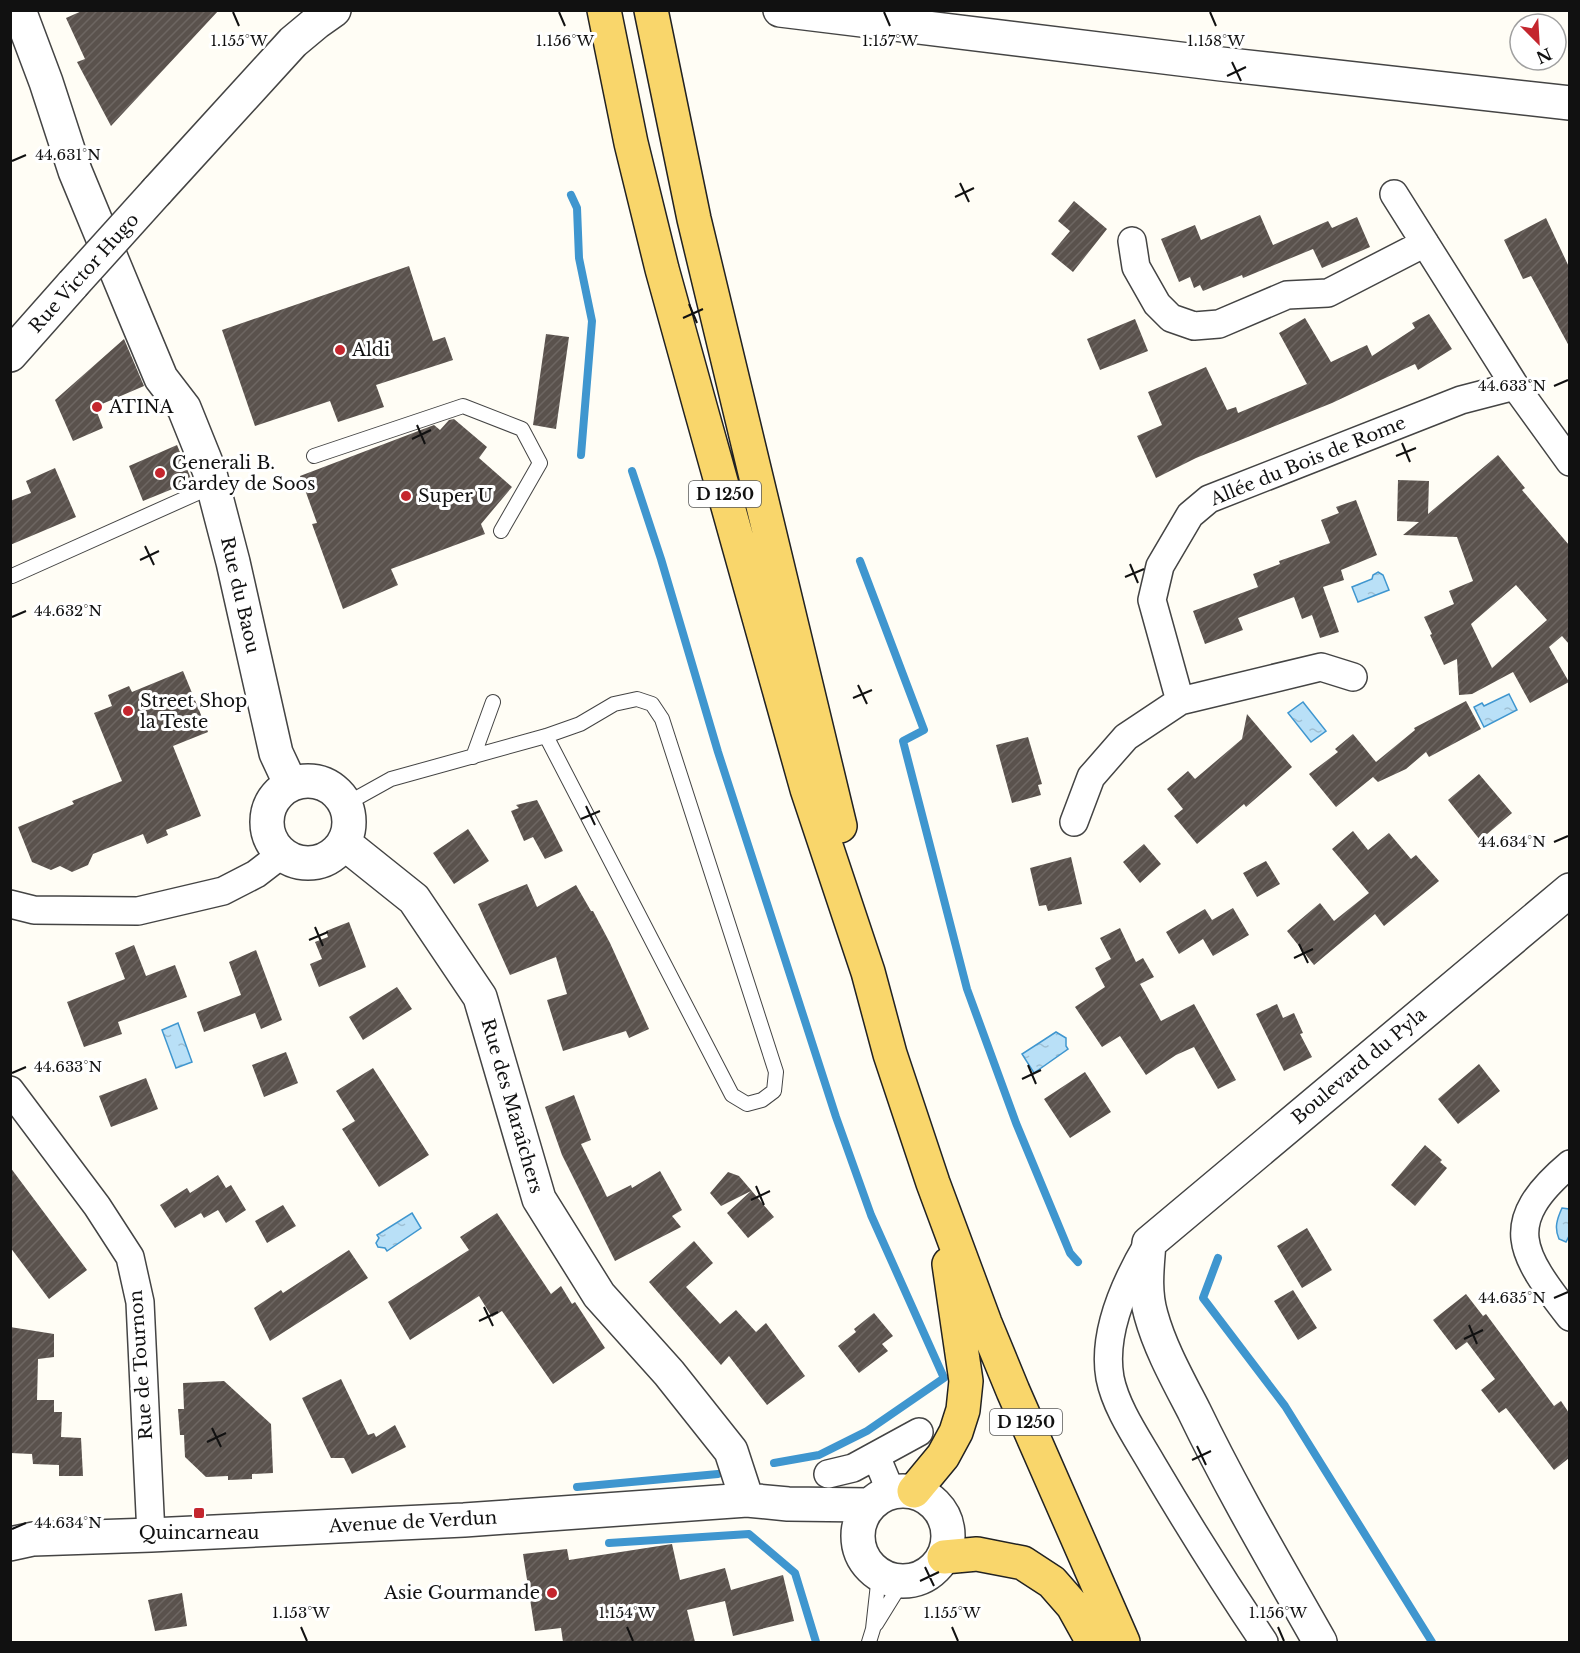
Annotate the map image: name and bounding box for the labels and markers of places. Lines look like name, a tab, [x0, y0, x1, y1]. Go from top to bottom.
place label: Aldi	[351, 339, 390, 361]
marker: Aldi	[333, 343, 347, 357]
place label: ATINA	[108, 396, 175, 418]
marker: ATINA	[90, 400, 104, 414]
place label: Generali B. Gardey de Soos	[172, 452, 315, 495]
marker: Generali B. Gardey de Soos	[153, 466, 167, 480]
place label: Super U	[418, 485, 493, 507]
marker: Super U	[399, 489, 413, 503]
place label: Street Shop la Teste	[140, 690, 247, 733]
marker: Street Shop la Teste	[121, 704, 135, 718]
marker: Quincarneau	[192, 1506, 206, 1520]
place label: Quincarneau	[139, 1522, 259, 1544]
place label: Asie Gourmande	[383, 1582, 540, 1604]
marker: Asie Gourmande	[545, 1586, 559, 1600]

